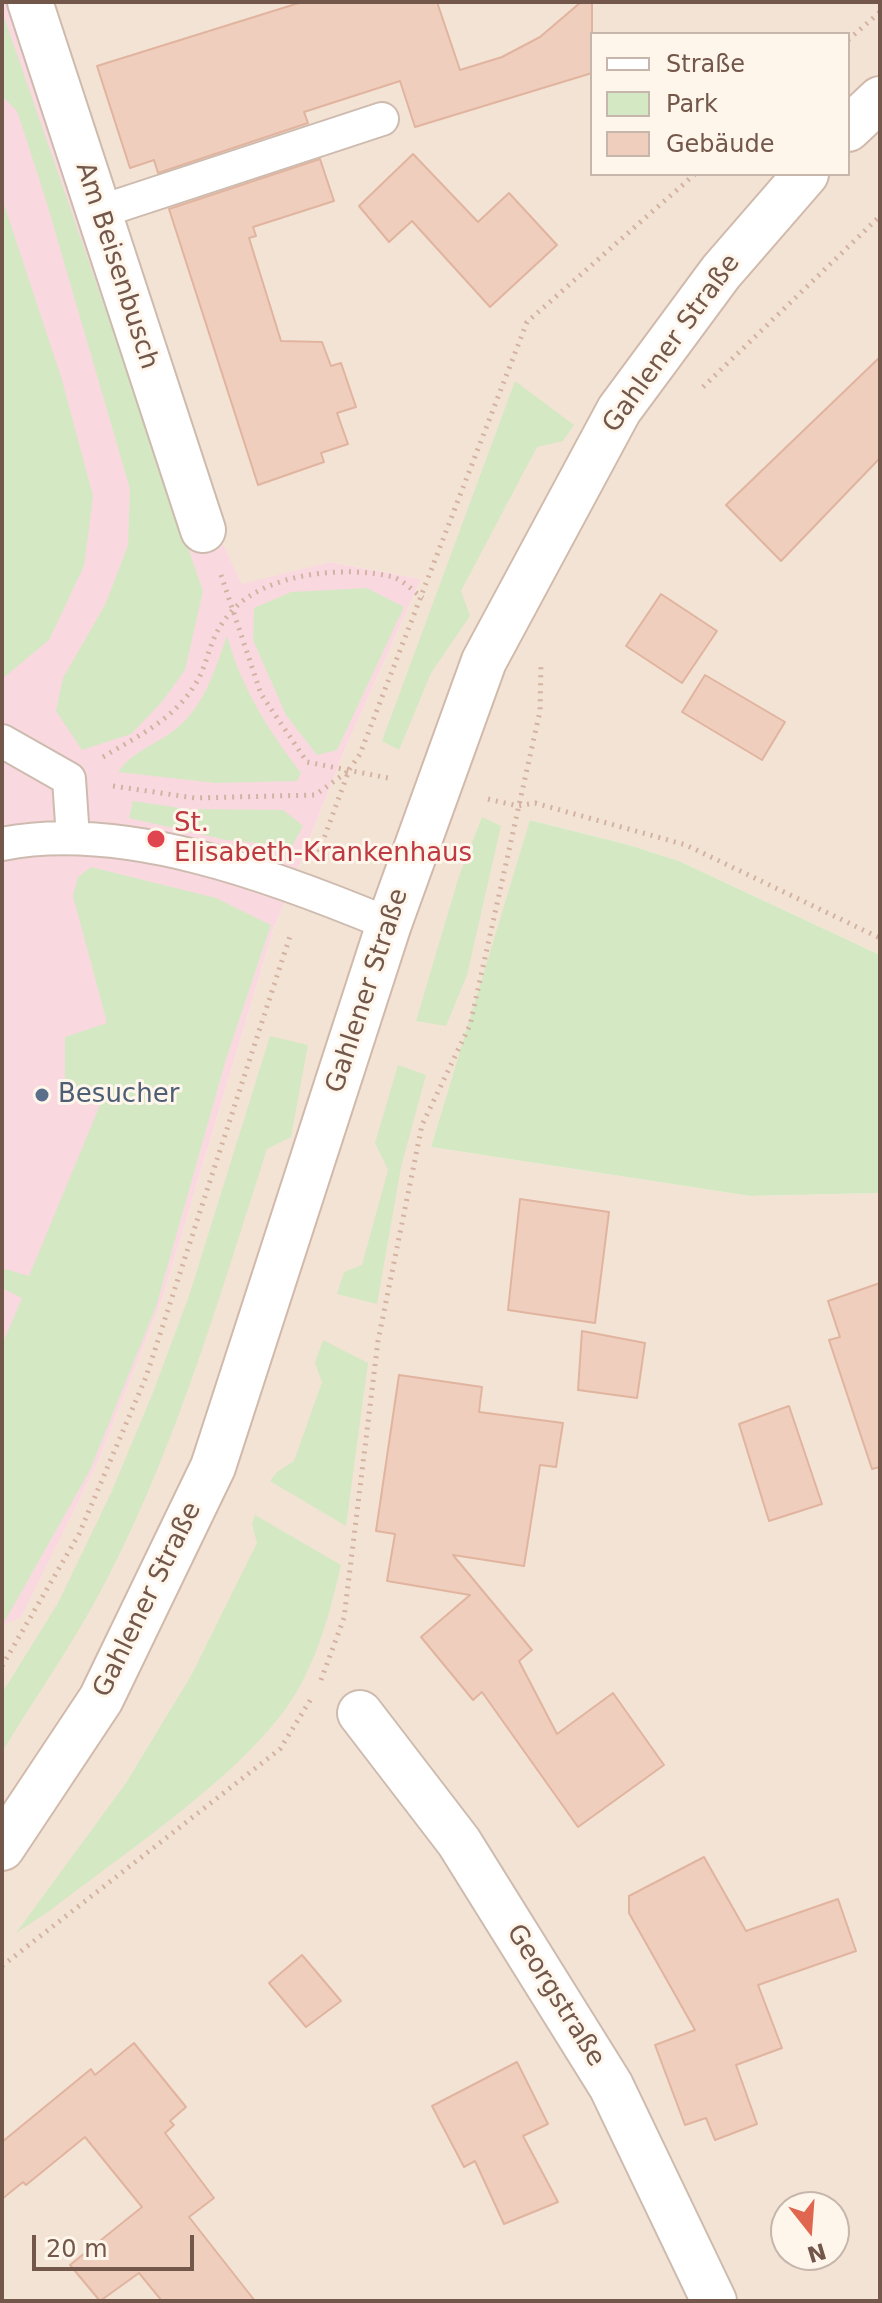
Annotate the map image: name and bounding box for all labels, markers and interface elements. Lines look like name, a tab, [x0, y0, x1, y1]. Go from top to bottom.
legend	[590, 32, 850, 176]
text: Straße	[666, 50, 745, 78]
text: Park	[666, 90, 718, 118]
text: Gebäude	[666, 130, 775, 158]
street label: Am Beisenbusch	[68, 159, 164, 373]
street label: Gahlener Straße	[597, 249, 747, 439]
place label: St. Elisabeth-Krankenhaus	[174, 808, 472, 870]
marker: St. Elisabeth-Krankenhaus	[145, 828, 167, 850]
street label: Gahlener Straße	[320, 885, 416, 1097]
place label: Besucher	[58, 1079, 179, 1111]
marker: Besucher	[33, 1086, 51, 1104]
street label: Gahlener Straße	[87, 1497, 209, 1703]
street label: Georgstraße	[499, 1919, 611, 2073]
north arrow	[770, 2191, 850, 2271]
scale bar	[36, 2219, 198, 2269]
text: 20 m	[46, 2235, 108, 2263]
text: N	[804, 2238, 829, 2267]

